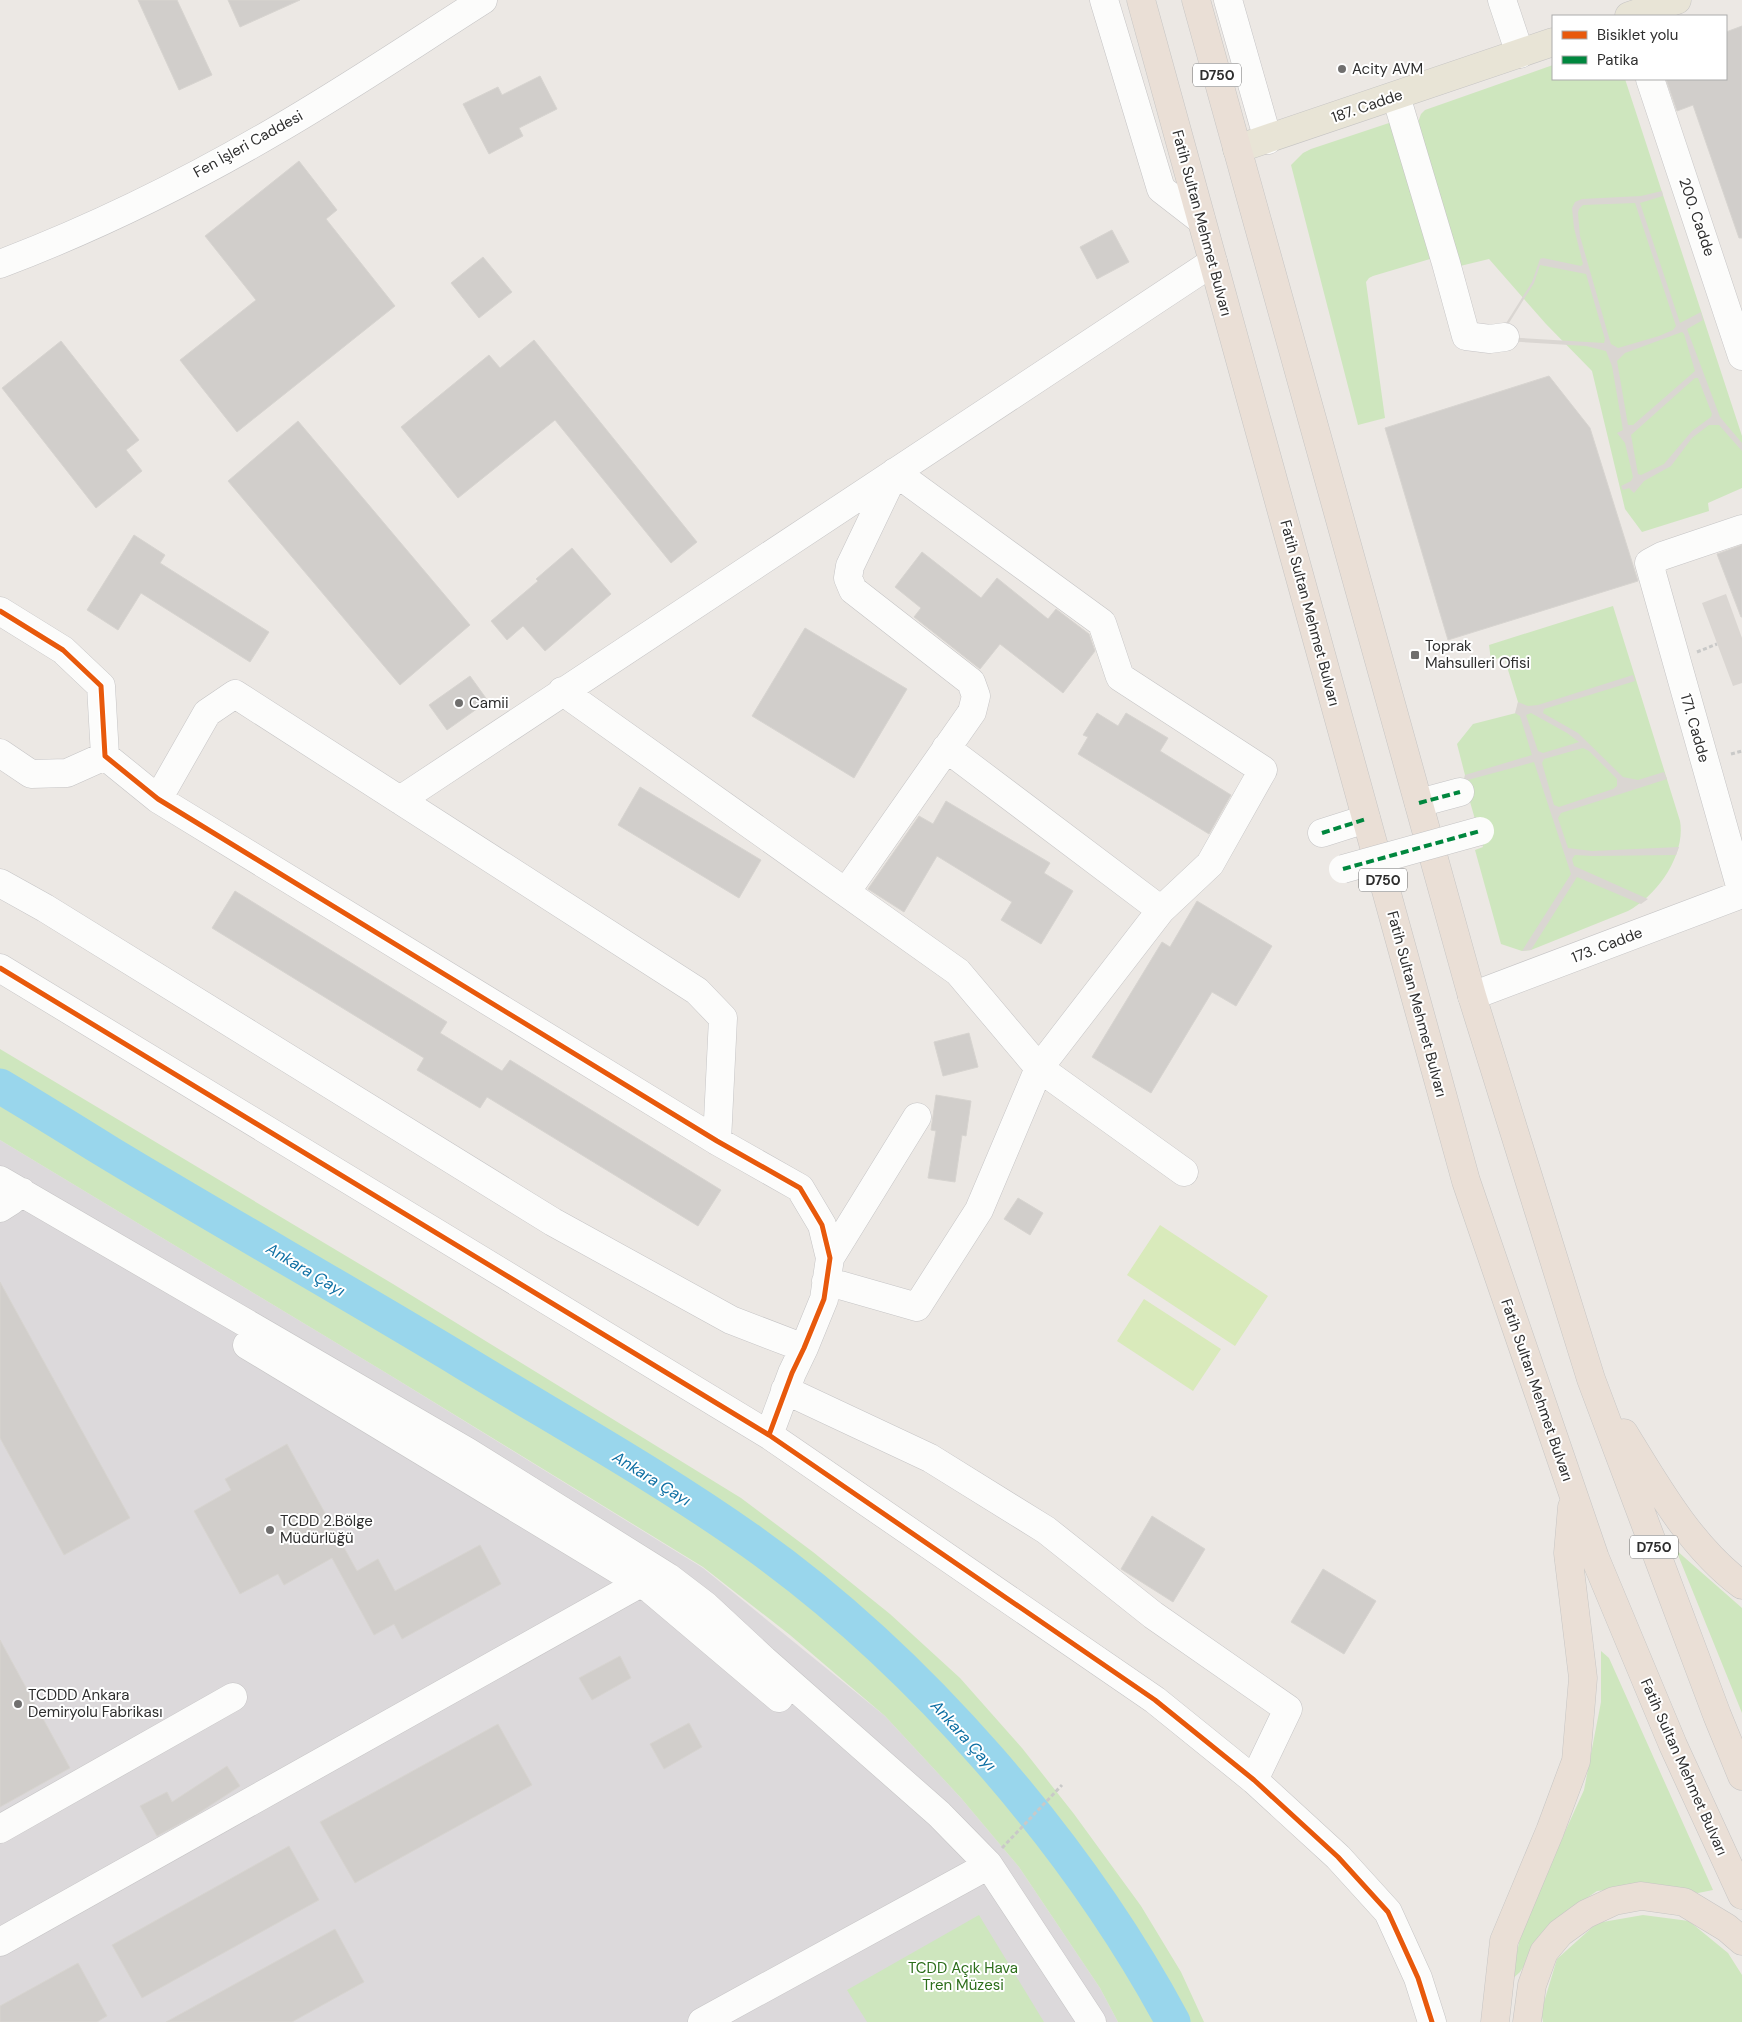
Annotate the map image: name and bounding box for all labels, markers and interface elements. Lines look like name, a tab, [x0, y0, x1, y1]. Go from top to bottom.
legend	[1552, 15, 1727, 80]
text: Bisiklet yolu	[1597, 25, 1678, 45]
text: Patika	[1597, 50, 1638, 70]
place label: Acity AVM	[1352, 59, 1423, 79]
marker: Acity AVM	[1336, 63, 1348, 75]
road number: D750	[1193, 64, 1241, 86]
street label: 187. Cadde	[1329, 85, 1405, 127]
street label: Fen İşleri Caddesi	[190, 106, 306, 182]
street label: Fatih Sultan Mehmet Bulvarı	[1168, 128, 1236, 318]
street label: 200. Cadde	[1674, 175, 1720, 259]
street label: Fatih Sultan Mehmet Bulvarı	[1276, 518, 1344, 708]
place label: Toprak Mahsulleri Ofisi	[1425, 636, 1530, 673]
marker: Toprak Mahsulleri Ofisi	[1409, 649, 1421, 661]
street label: 171. Cadde	[1676, 691, 1714, 765]
place label: Camii	[469, 693, 508, 713]
marker: Camii	[453, 697, 465, 709]
road number: D750	[1359, 868, 1407, 892]
street label: Fatih Sultan Mehmet Bulvarı	[1383, 909, 1451, 1099]
street label: 173. Cadde	[1569, 922, 1645, 968]
water label: Ankara Çayı	[262, 1237, 349, 1301]
street label: Fatih Sultan Mehmet Bulvarı	[1496, 1296, 1578, 1484]
water label: Ankara Çayı	[608, 1446, 695, 1511]
place label: TCDD 2.Bölge Müdürlüğü	[280, 1511, 373, 1548]
marker: TCDD 2.Bölge Müdürlüğü	[264, 1524, 276, 1536]
road number: D750	[1630, 1535, 1678, 1558]
street label: Fatih Sultan Mehmet Bulvarı	[1636, 1675, 1732, 1859]
place label: TCDDD Ankara Demiryolu Fabrikası	[28, 1685, 163, 1722]
water label: Ankara Çayı	[926, 1695, 1001, 1775]
marker: TCDDD Ankara Demiryolu Fabrikası	[12, 1698, 24, 1710]
park label: TCDD Açık Hava Tren Müzesi	[908, 1958, 1018, 1995]

